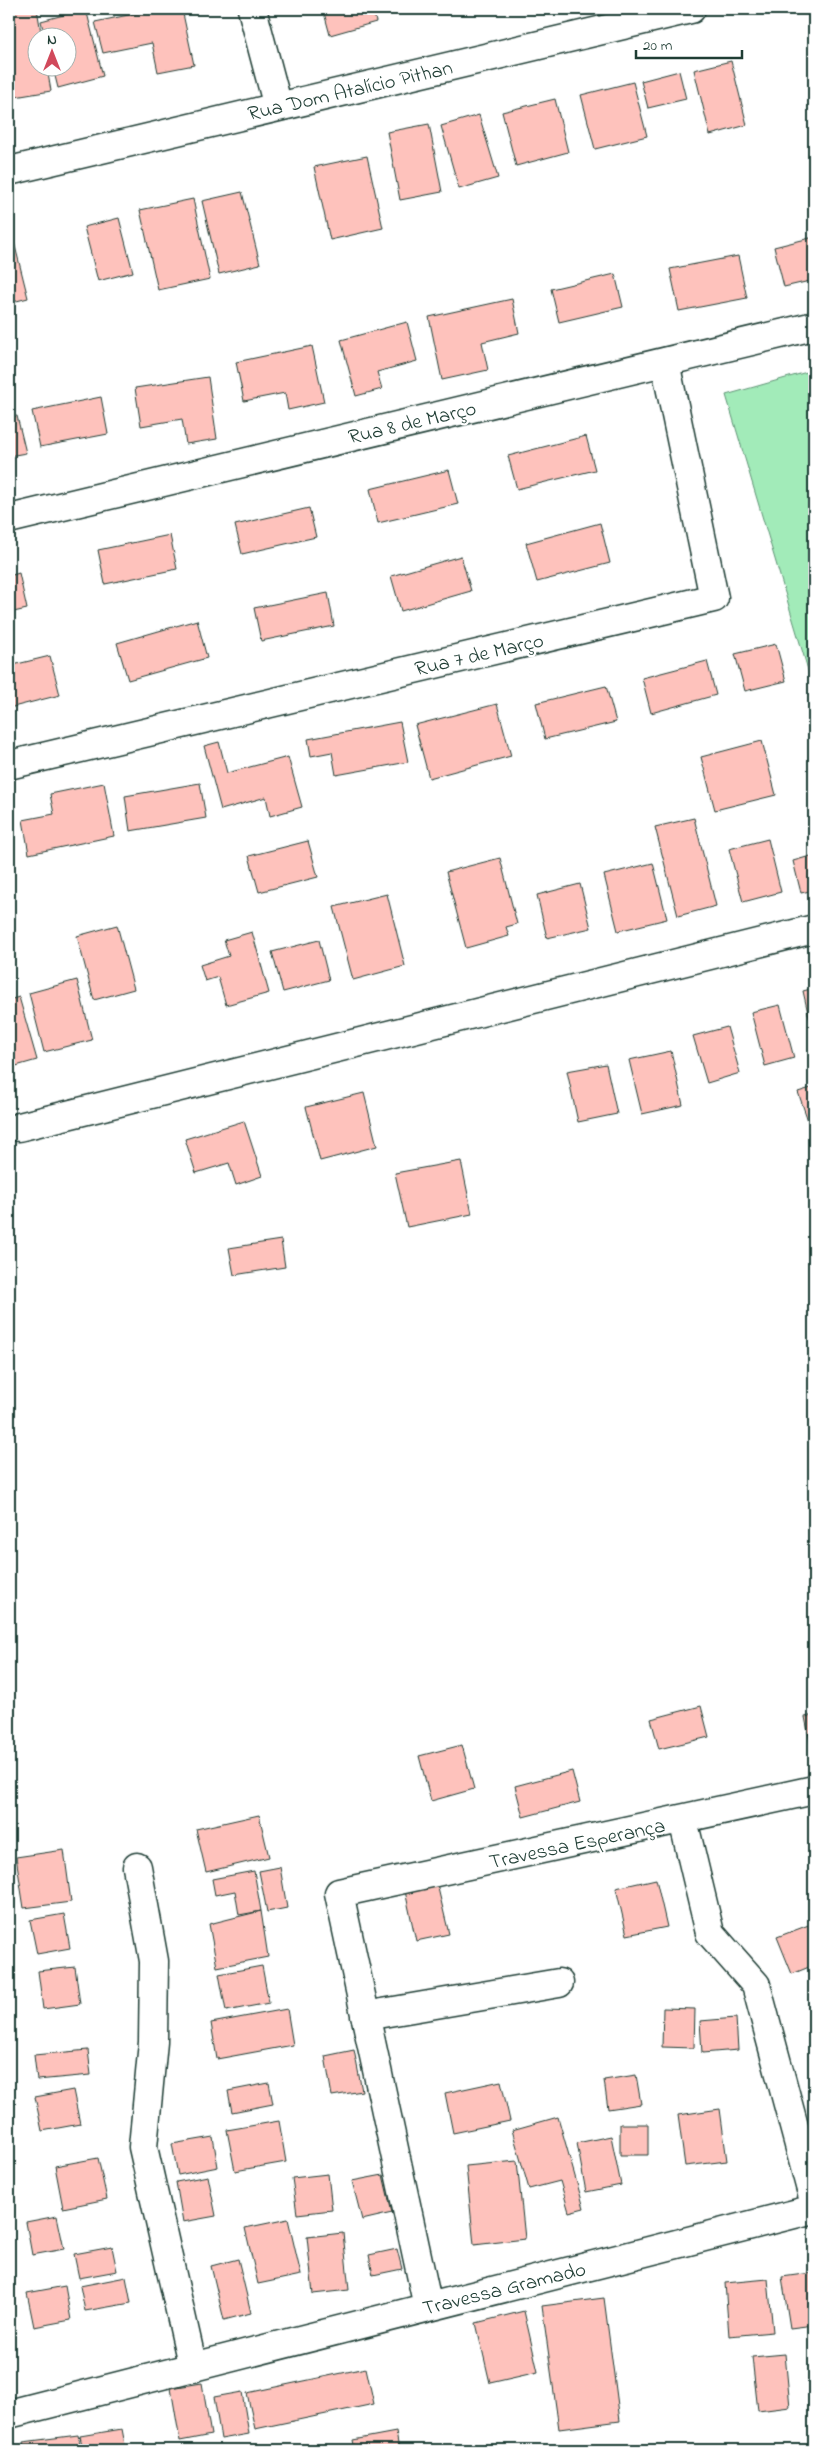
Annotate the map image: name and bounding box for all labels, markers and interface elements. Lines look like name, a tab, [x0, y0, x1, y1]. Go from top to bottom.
north arrow	[28, 28, 78, 78]
scale bar	[636, 28, 742, 60]
text: N	[47, 30, 57, 51]
text: 20 m	[643, 35, 673, 57]
street label: Rua Dom Atalício Pithan	[245, 54, 456, 130]
street label: Rua 8 de Março	[345, 395, 480, 453]
street label: Rua 7 de Março	[412, 627, 547, 685]
street label: Travessa Esperança	[487, 1812, 668, 1878]
street label: Travessa Gramado	[420, 2255, 589, 2325]

